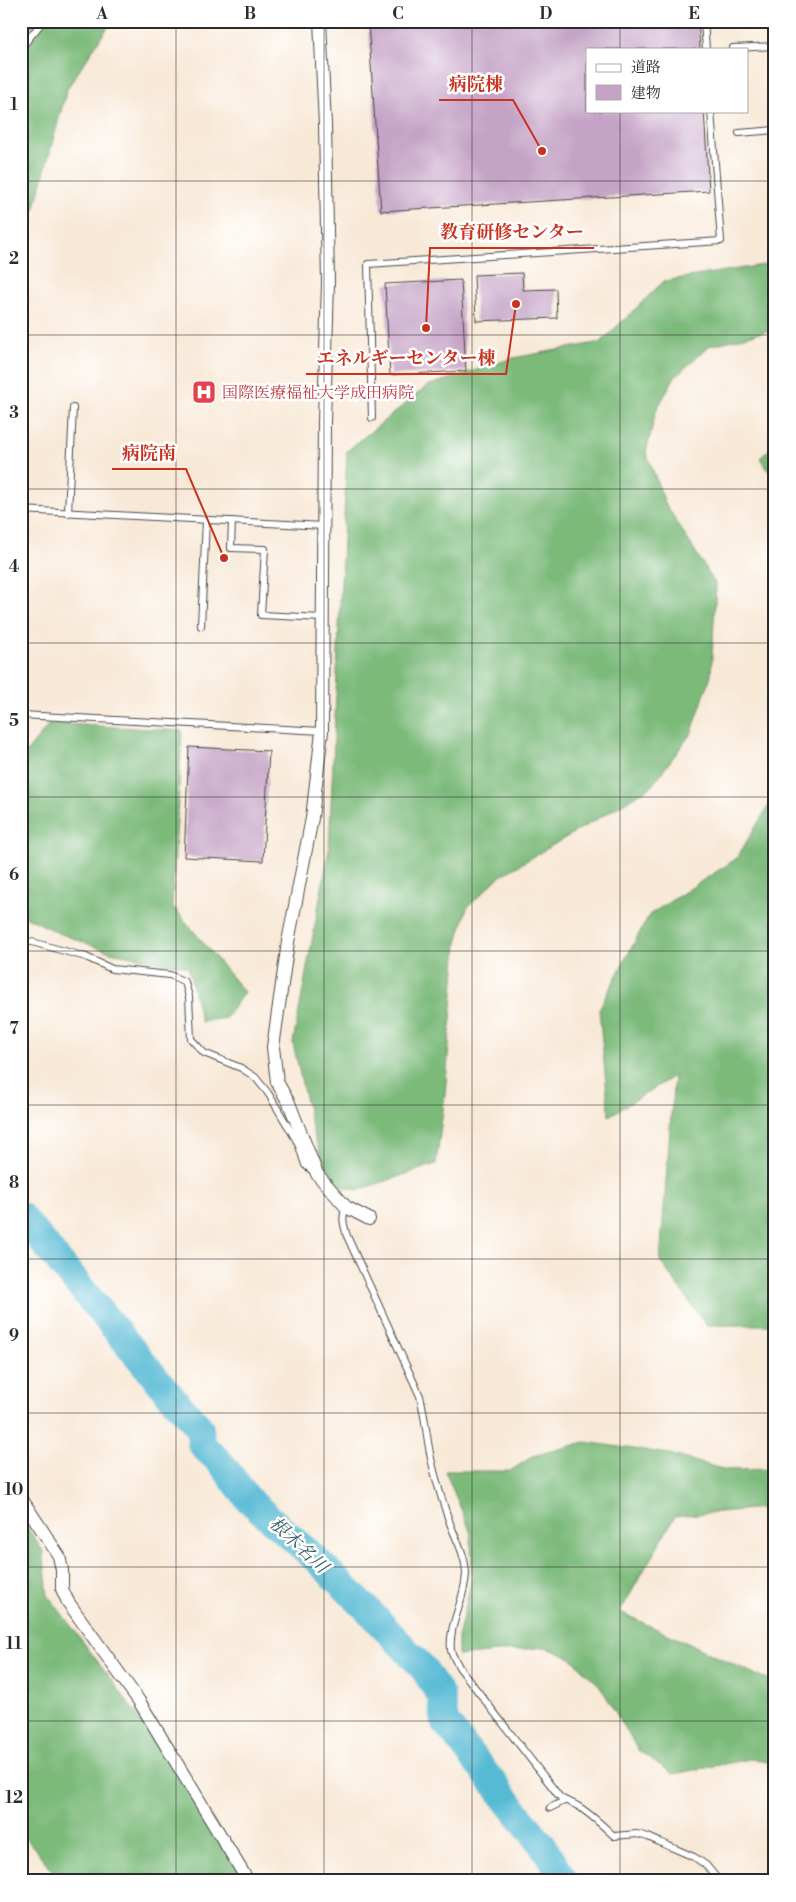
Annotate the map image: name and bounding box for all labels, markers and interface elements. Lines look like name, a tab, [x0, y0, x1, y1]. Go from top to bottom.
text: A	[95, 4, 108, 24]
text: B	[244, 4, 256, 24]
text: C	[392, 4, 404, 24]
text: D	[540, 4, 553, 24]
text: E	[688, 4, 700, 24]
legend	[586, 48, 748, 112]
text: 道路	[631, 58, 661, 77]
callout: 病院棟	[439, 67, 513, 100]
text: 病院棟	[449, 73, 503, 96]
text: 建物	[631, 84, 661, 103]
text: 1	[10, 95, 18, 115]
callout: 教育研修センター	[430, 215, 594, 248]
text: 教育研修センター	[440, 221, 584, 244]
text: 2	[9, 249, 19, 269]
callout: エネルギーセンター棟	[306, 341, 506, 374]
text: エネルギーセンター棟	[317, 347, 495, 370]
hospital icon: 国際医療福祉大学成田病院	[191, 379, 217, 405]
place label: 国際医療福祉大学成田病院	[222, 383, 414, 403]
text: 3	[9, 403, 19, 423]
callout: 病院南	[112, 436, 186, 469]
text: 病院南	[122, 442, 176, 465]
text: 4	[9, 557, 20, 577]
text: 5	[9, 711, 19, 731]
text: 6	[9, 865, 19, 885]
text: 7	[9, 1019, 19, 1039]
text: 8	[9, 1173, 19, 1193]
text: 9	[9, 1326, 19, 1346]
text: 10	[5, 1480, 23, 1500]
water label: 根木名川	[264, 1512, 334, 1580]
text: 11	[6, 1634, 22, 1654]
text: 12	[5, 1788, 23, 1808]

